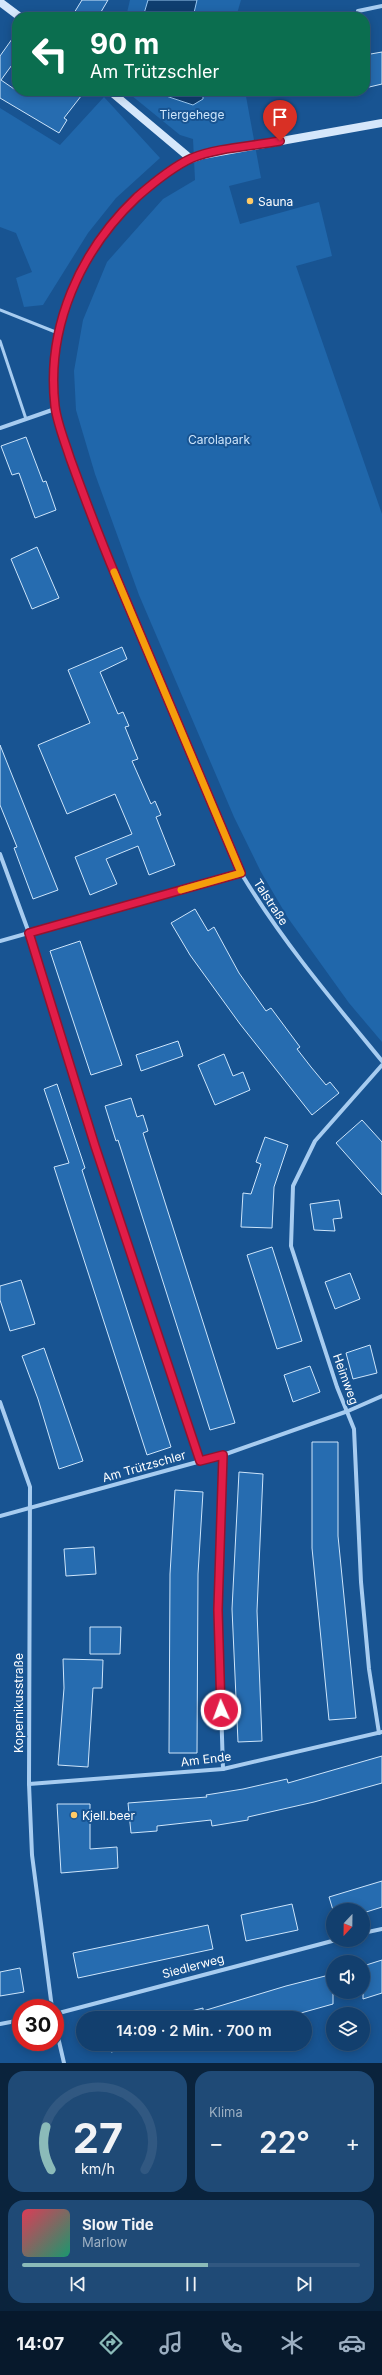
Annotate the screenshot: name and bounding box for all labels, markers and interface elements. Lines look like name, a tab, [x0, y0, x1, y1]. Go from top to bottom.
text: 90 m	[90, 27, 159, 61]
icon: left	[24, 28, 76, 80]
text: Am Trützschler	[90, 61, 219, 82]
pin	[263, 100, 297, 141]
icon: arrive	[269, 106, 291, 128]
park label: Tiergehege	[160, 107, 224, 122]
place label: Sauna	[258, 194, 293, 209]
marker: Sauna	[245, 196, 255, 206]
park label: Carolapark	[188, 432, 250, 447]
street label: Talstraße	[250, 876, 292, 928]
street label: Heimweg	[330, 1351, 362, 1407]
street label: Am Trützschler	[101, 1447, 188, 1485]
street label: Kopernikusstraße	[11, 1653, 26, 1753]
position arrow	[200, 1689, 242, 1731]
street label: Am Ende	[180, 1748, 232, 1770]
place label: Kjell.beer	[82, 1808, 136, 1823]
marker: Kjell.beer	[69, 1810, 79, 1820]
north arrow	[326, 1903, 370, 1947]
map controls	[326, 1903, 370, 2051]
street label: Siedlerweg	[160, 1951, 226, 1981]
button: sound	[326, 1955, 370, 1999]
speed limit sign: 30	[12, 1999, 64, 2051]
button: layers	[326, 2007, 370, 2051]
text: 14:09 · 2 Min. · 700 m	[116, 2021, 272, 2040]
text: Klima	[209, 2104, 243, 2120]
text: 27	[72, 2112, 123, 2162]
text: 22°	[259, 2124, 310, 2160]
text: −	[209, 2130, 224, 2156]
text: +	[345, 2130, 360, 2156]
text: km/h	[81, 2159, 114, 2176]
text: Slow Tide	[82, 2215, 154, 2234]
text: Marlow	[82, 2234, 128, 2250]
icon: previous	[67, 2273, 89, 2295]
icon: pause	[180, 2273, 202, 2295]
icon: next	[293, 2273, 315, 2295]
icon: directions	[97, 2329, 125, 2357]
icon: music	[157, 2329, 185, 2357]
icon: phone	[217, 2329, 245, 2357]
icon: climate	[278, 2329, 306, 2357]
icon: car	[338, 2329, 366, 2357]
text: 14:07	[16, 2333, 64, 2354]

